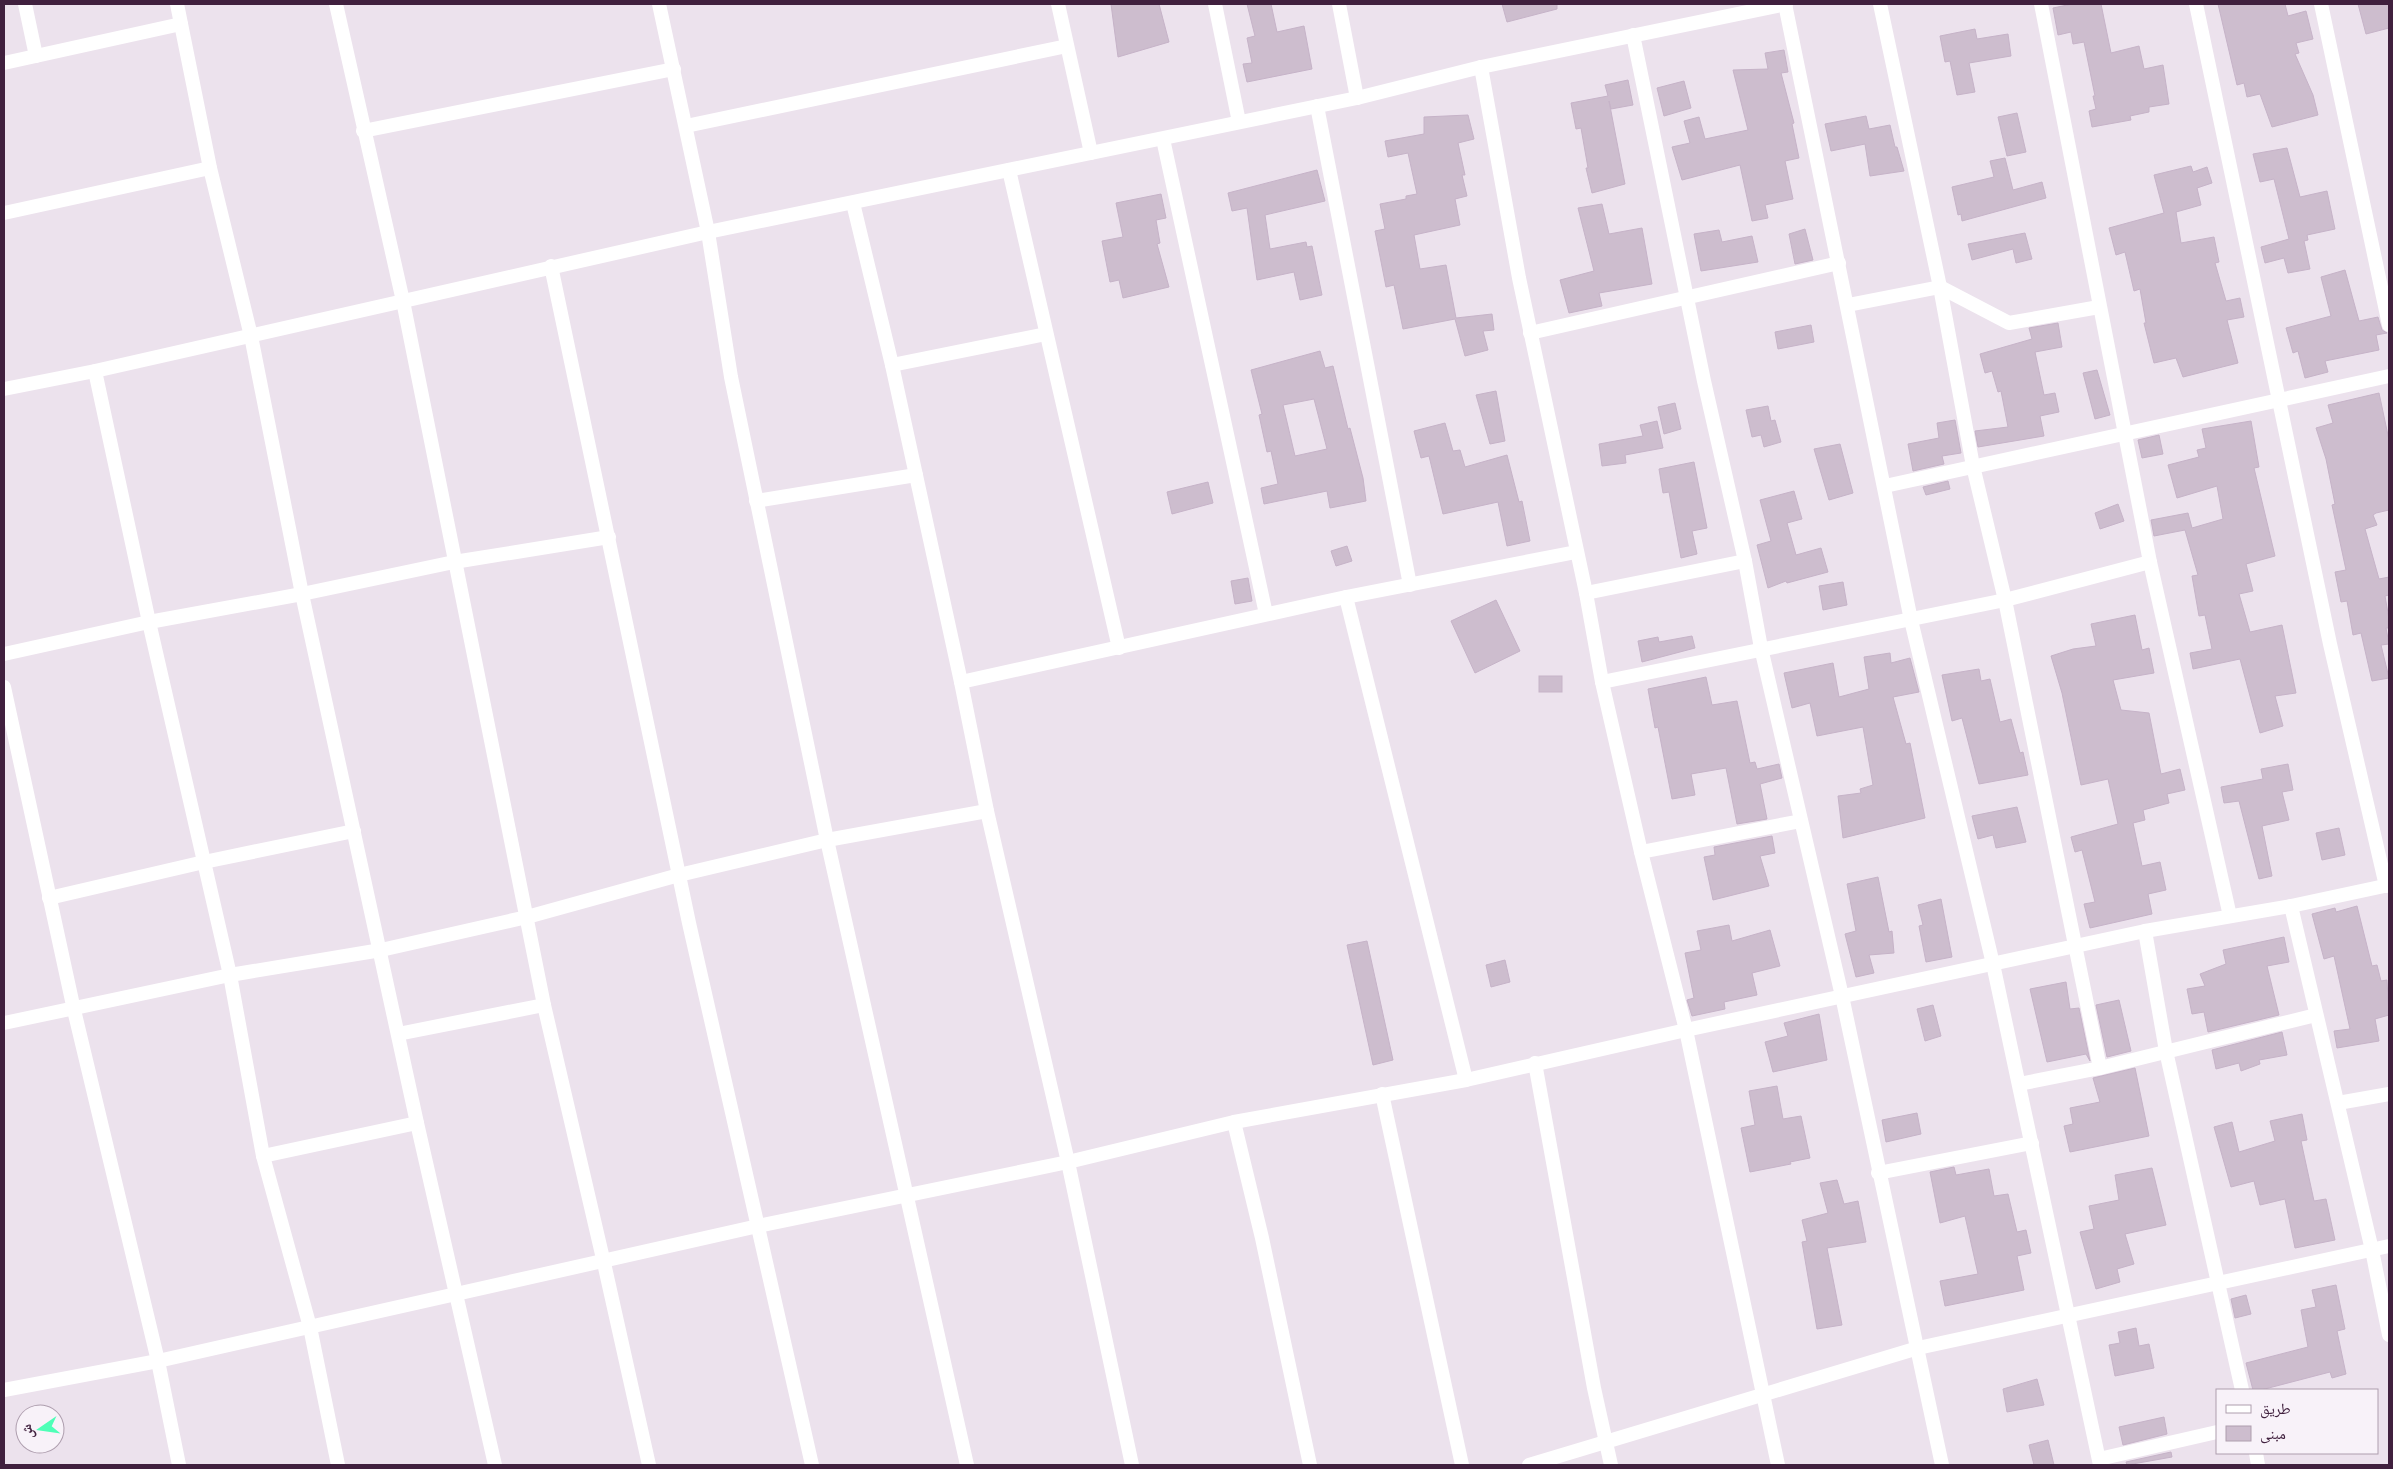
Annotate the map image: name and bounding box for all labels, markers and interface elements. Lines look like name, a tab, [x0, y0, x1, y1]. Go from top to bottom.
legend	[2216, 1389, 2378, 1454]
text: طريق	[2260, 1400, 2291, 1419]
north arrow	[15, 1404, 65, 1454]
text: ش	[18, 1423, 38, 1441]
text: مبنى	[2260, 1425, 2286, 1444]

